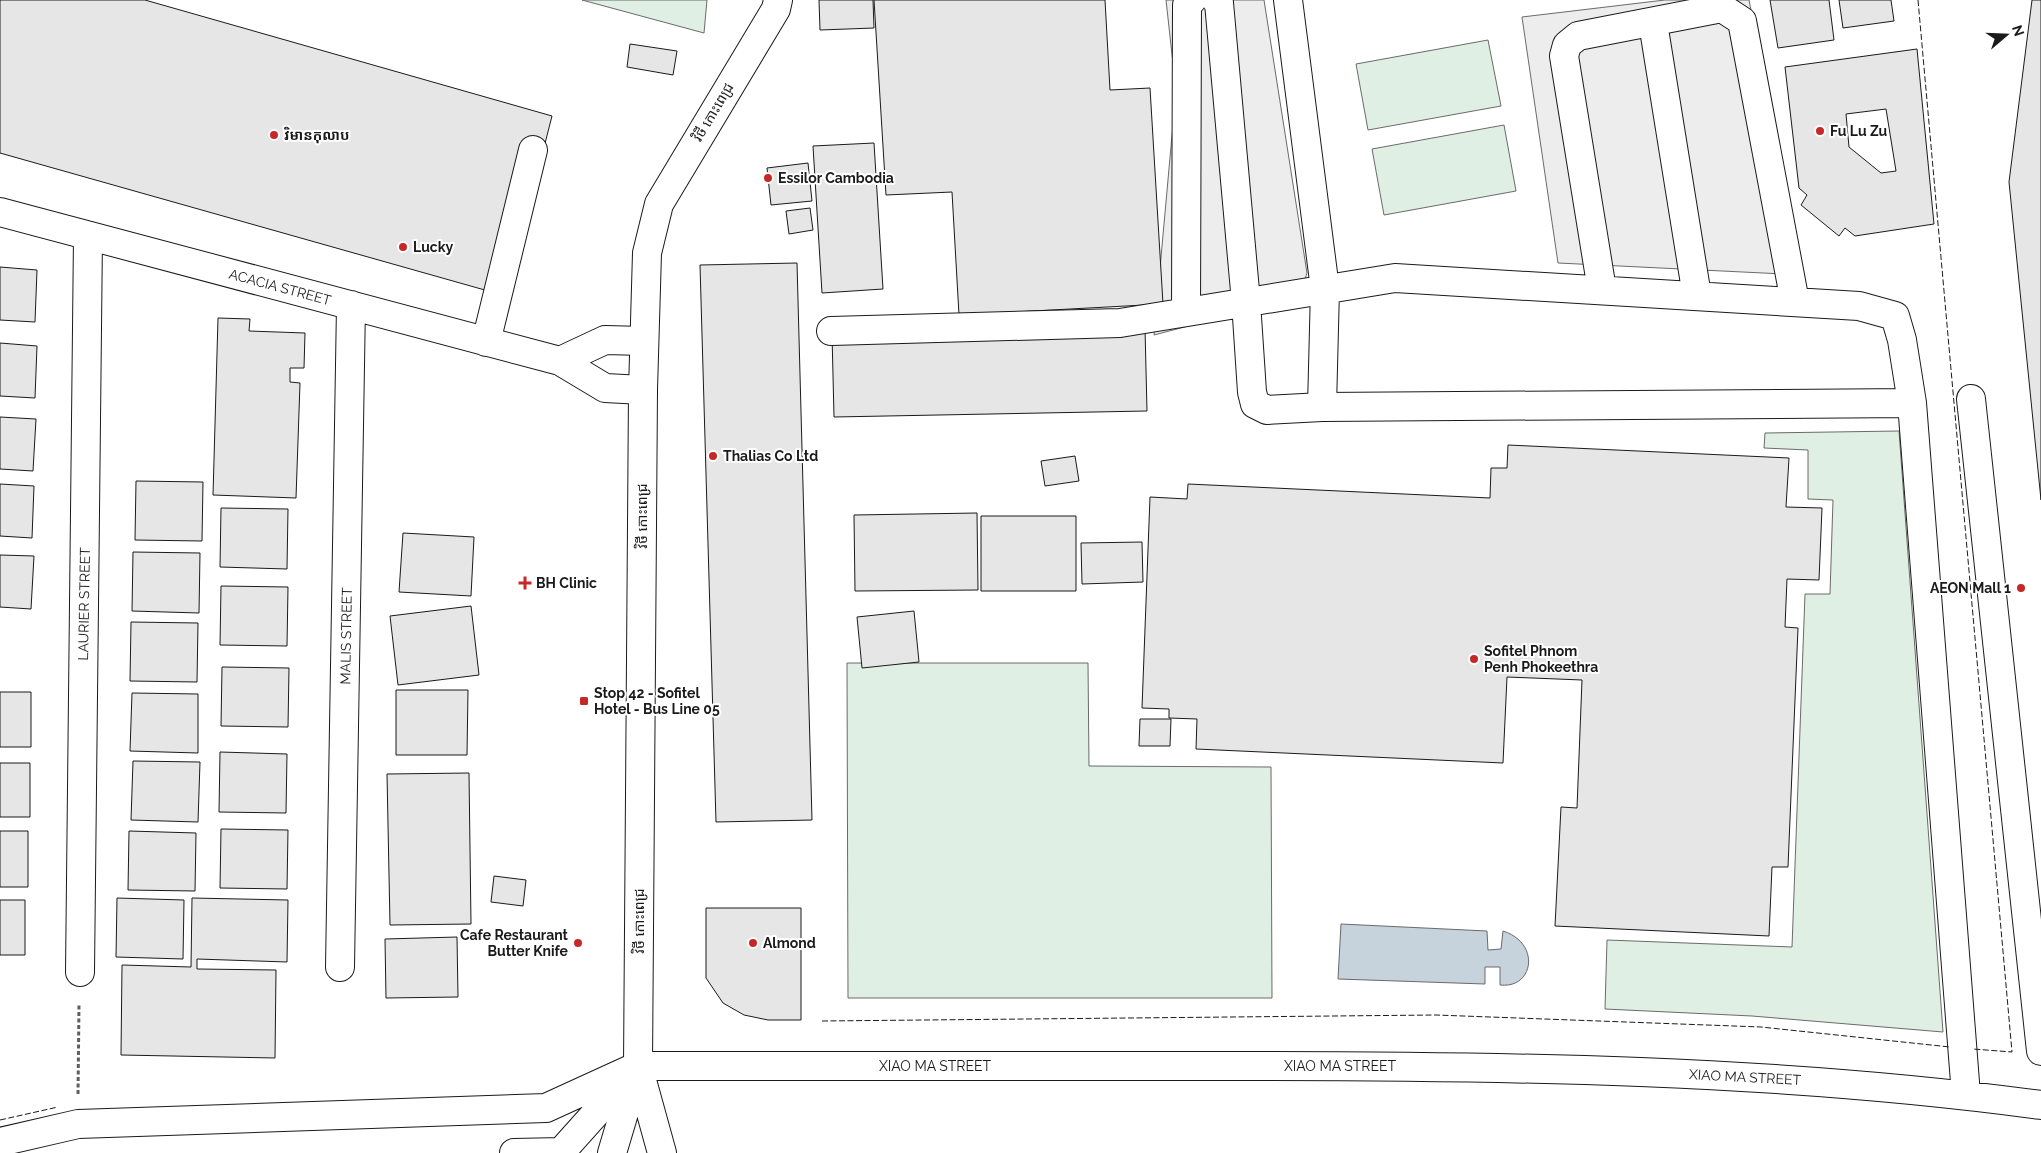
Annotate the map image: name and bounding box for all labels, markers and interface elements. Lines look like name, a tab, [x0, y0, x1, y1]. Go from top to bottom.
north arrow	[1981, 10, 2031, 60]
text: N	[2009, 23, 2028, 38]
street label: វិថី កោះពេជ្រ	[689, 80, 738, 145]
place label: Fu Lu Zu	[1830, 123, 1888, 139]
marker: Fu Lu Zu	[1814, 125, 1826, 137]
place label: វិមានកុលាប	[284, 126, 349, 144]
marker: វិមានកុលាប	[268, 129, 280, 141]
place label: Essilor Cambodia	[778, 170, 894, 186]
marker: Essilor Cambodia	[762, 172, 774, 184]
place label: Lucky	[413, 239, 454, 255]
marker: Lucky	[397, 241, 409, 253]
street label: ACACIA STREET	[227, 266, 333, 308]
place label: Thalias Co Ltd	[723, 448, 818, 464]
marker: Thalias Co Ltd	[707, 450, 719, 462]
street label: វិថី កោះពេជ្រ	[633, 483, 651, 549]
street label: LAURIER STREET	[75, 547, 93, 661]
place label: BH Clinic	[536, 575, 597, 591]
marker: BH Clinic	[518, 576, 532, 590]
place label: AEON Mall 1	[1930, 580, 2011, 596]
marker: AEON Mall 1	[2015, 582, 2027, 594]
street label: MALIS STREET	[337, 587, 355, 685]
place label: Sofitel Phnom Penh Phokeethra	[1484, 643, 1598, 675]
marker: Sofitel Phnom Penh Phokeethra	[1468, 653, 1480, 665]
place label: Stop 42 - Sofitel Hotel - Bus Line 05	[594, 685, 720, 717]
marker: Stop 42 - Sofitel Hotel - Bus Line 05	[578, 695, 590, 707]
street label: វិថី កោះពេជ្រ	[630, 888, 648, 954]
place label: Cafe Restaurant Butter Knife	[460, 927, 569, 959]
place label: Almond	[763, 935, 816, 951]
marker: Cafe Restaurant Butter Knife	[572, 937, 584, 949]
marker: Almond	[747, 937, 759, 949]
street label: XIAO MA STREET	[879, 1058, 992, 1074]
street label: XIAO MA STREET	[1284, 1058, 1397, 1074]
street label: XIAO MA STREET	[1689, 1066, 1802, 1088]

